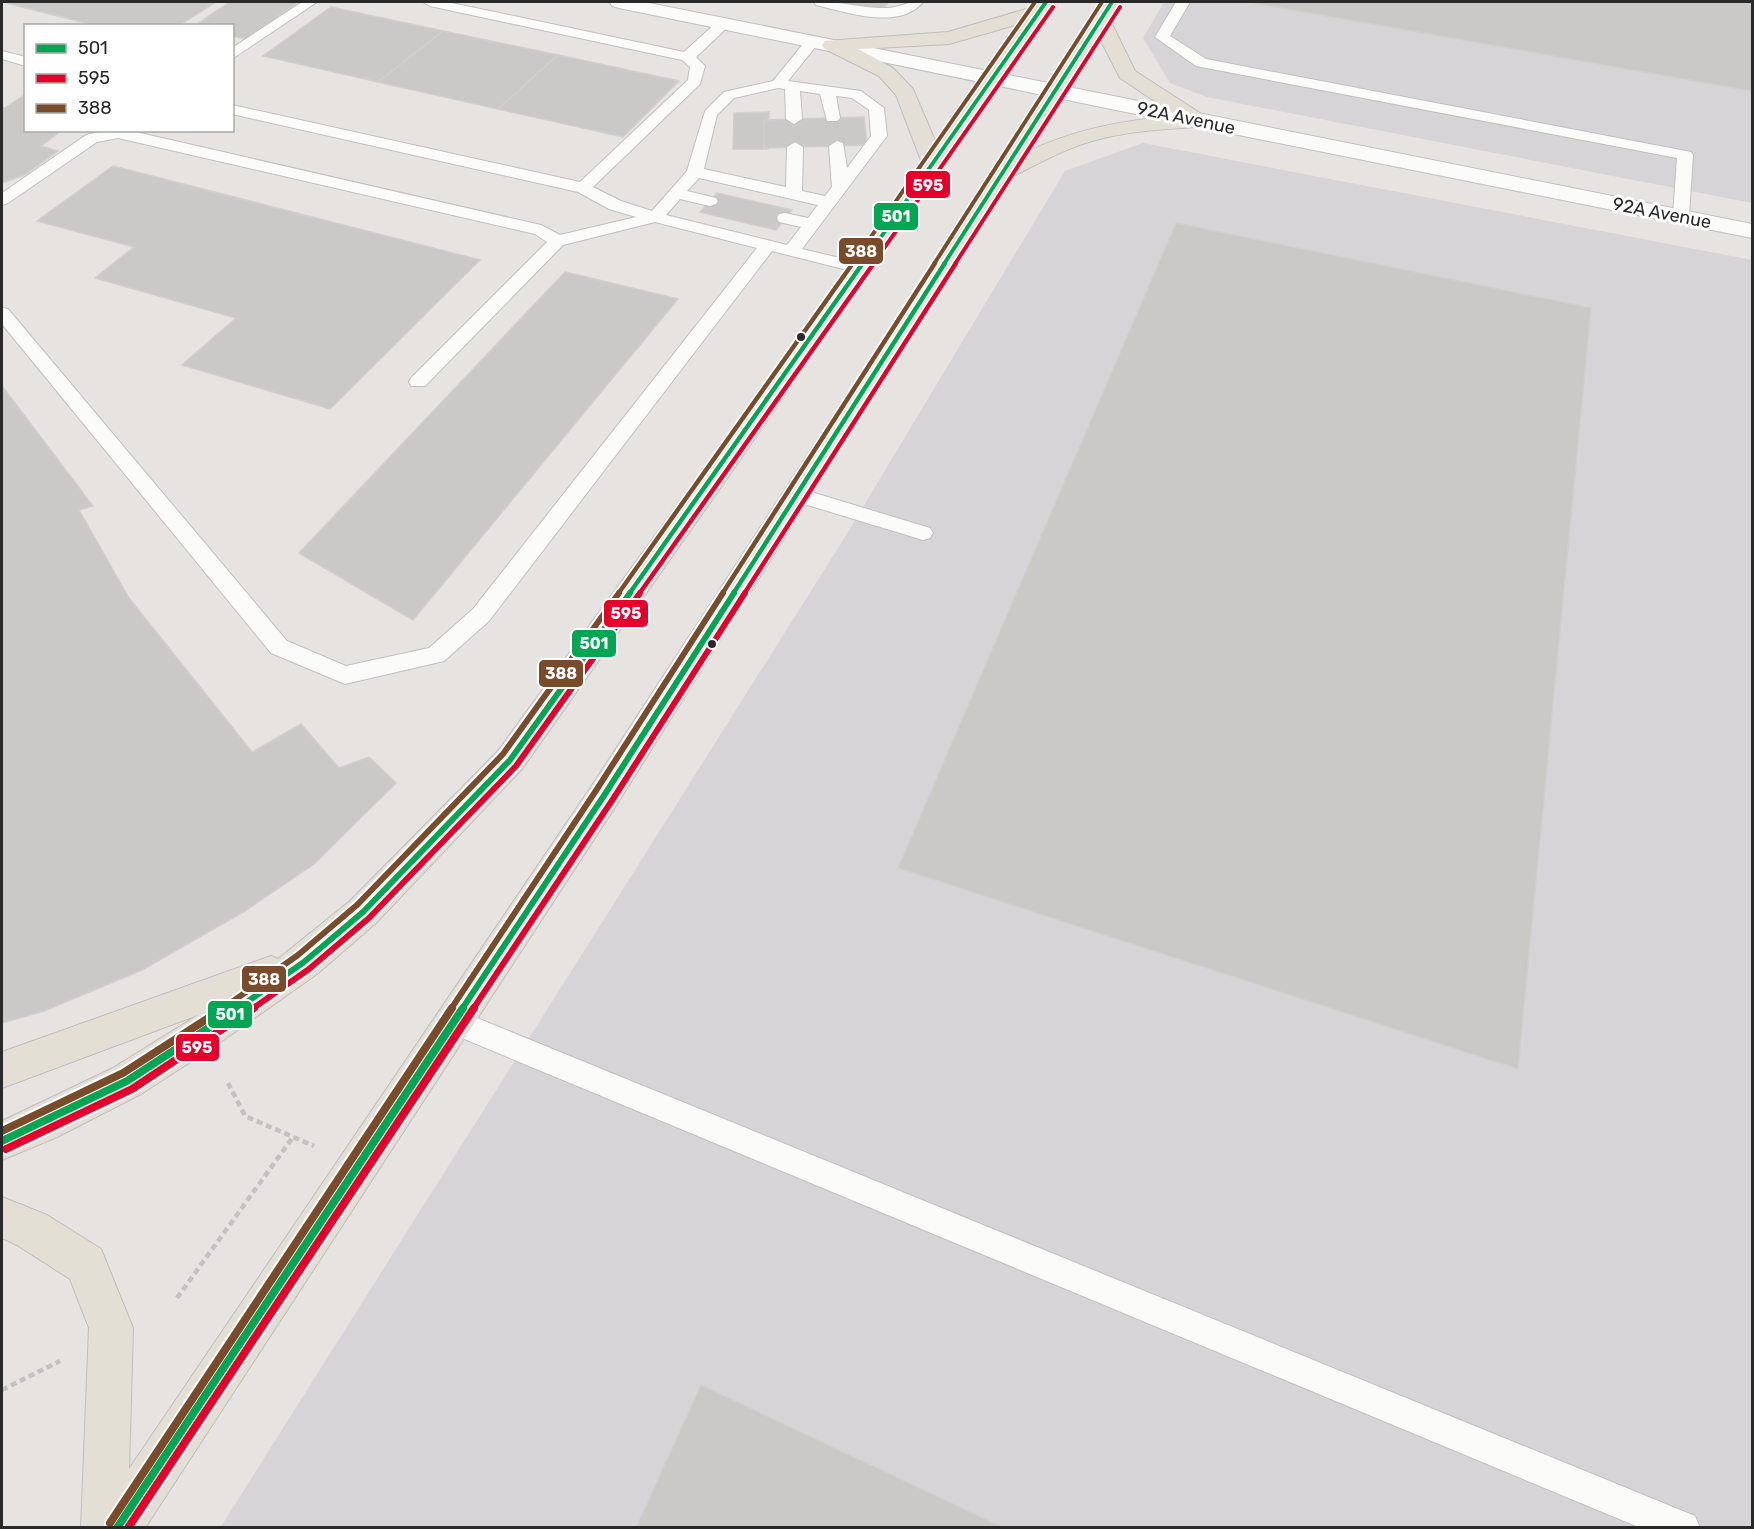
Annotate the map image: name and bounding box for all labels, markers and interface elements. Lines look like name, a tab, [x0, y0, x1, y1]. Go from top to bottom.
legend	[24, 24, 234, 132]
text: 501	[78, 37, 108, 59]
text: 595	[78, 67, 110, 89]
text: 388	[78, 97, 112, 119]
street label: 92A Avenue	[1135, 97, 1237, 139]
line badge: 595	[905, 170, 951, 199]
text: 595	[913, 176, 943, 195]
street label: 92A Avenue	[1611, 193, 1713, 233]
line badge: 501	[873, 202, 919, 231]
text: 501	[881, 207, 911, 226]
line badge: 388	[838, 237, 884, 265]
text: 388	[845, 242, 877, 261]
unlabelled marker	[795, 331, 807, 343]
line badge: 595	[603, 599, 649, 628]
text: 595	[611, 604, 641, 623]
line badge: 501	[571, 629, 617, 658]
text: 501	[579, 634, 609, 653]
unlabelled marker	[706, 638, 718, 650]
line badge: 388	[538, 659, 584, 688]
text: 388	[545, 664, 577, 683]
line badge: 388	[241, 965, 287, 993]
text: 388	[248, 970, 280, 989]
line badge: 501	[207, 1000, 253, 1029]
text: 501	[215, 1005, 245, 1024]
line badge: 595	[175, 1033, 220, 1062]
text: 595	[182, 1038, 212, 1057]

